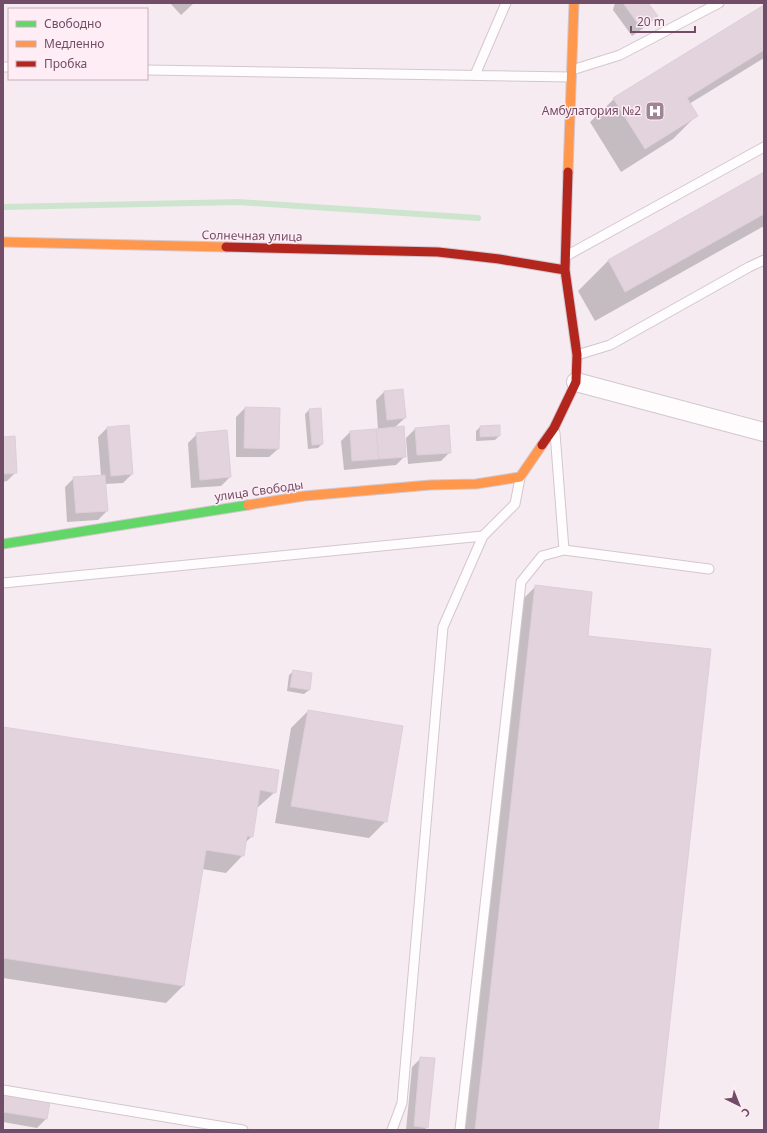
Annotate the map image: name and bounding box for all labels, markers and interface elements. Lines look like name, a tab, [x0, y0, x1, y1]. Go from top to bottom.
legend	[8, 8, 148, 80]
scale bar	[631, 8, 695, 34]
text: 20 m	[637, 13, 665, 30]
text: Свободно	[44, 15, 102, 32]
text: Медленно	[44, 35, 104, 52]
text: Пробка	[44, 55, 87, 72]
hospital icon: Амбулатория №2	[644, 100, 666, 122]
place label: Амбулатория №2	[542, 102, 641, 119]
street label: Солнечная улица	[201, 226, 303, 245]
street label: улица Свободы	[214, 476, 304, 505]
north arrow	[719, 1085, 759, 1125]
text: С	[738, 1105, 754, 1121]

